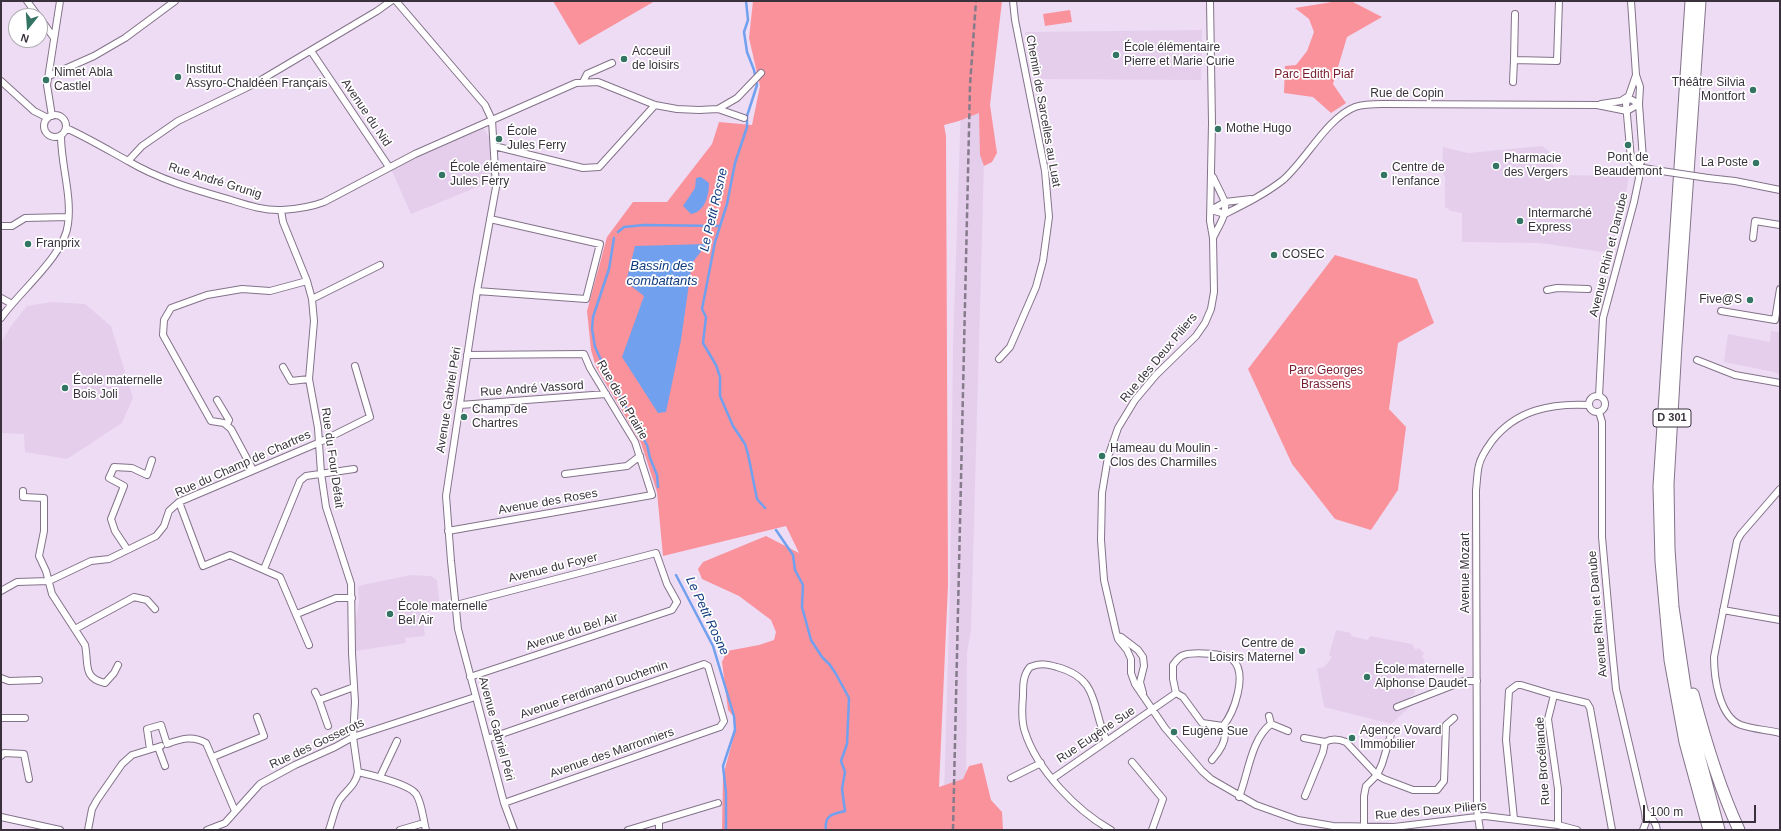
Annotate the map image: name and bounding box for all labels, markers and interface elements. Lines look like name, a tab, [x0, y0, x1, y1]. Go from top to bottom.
north arrow	[8, 8, 48, 48]
text: N	[19, 32, 30, 45]
street label: Chemin de Sarcelles au Luat	[1023, 34, 1063, 188]
place label: École élémentaire Pierre et Marie Curie	[1124, 41, 1235, 69]
place label: Acceuil de loisirs	[632, 45, 679, 73]
marker: École élémentaire Pierre et Marie Curie	[1111, 50, 1121, 60]
marker: Acceuil de loisirs	[619, 54, 629, 64]
place label: Institut Assyro-Chaldéen Français	[186, 63, 327, 91]
place label: Nimet Abla Castlel	[54, 66, 113, 94]
park label: Parc Edith Piaf	[1274, 68, 1354, 82]
marker: Institut Assyro-Chaldéen Français	[173, 72, 183, 82]
marker: Nimet Abla Castlel	[41, 75, 51, 85]
street label: Avenue du Nid	[338, 76, 394, 150]
place label: Théâtre Silvia Montfort	[1672, 76, 1745, 104]
marker: Théâtre Silvia Montfort	[1748, 85, 1758, 95]
street label: Rue de Copin	[1370, 87, 1444, 101]
place label: Mothe Hugo	[1226, 122, 1291, 136]
marker: Mothe Hugo	[1213, 124, 1223, 134]
place label: École Jules Ferry	[507, 125, 566, 153]
marker: École Jules Ferry	[494, 134, 504, 144]
marker: Pont de Beaudemont	[1623, 140, 1633, 150]
place label: Pont de Beaudemont	[1594, 151, 1662, 179]
place label: Pharmacie des Vergers	[1504, 152, 1568, 180]
place label: La Poste	[1701, 156, 1748, 170]
marker: La Poste	[1751, 158, 1761, 168]
street label: Rue André Grunig	[167, 160, 263, 202]
place label: École élémentaire Jules Ferry	[450, 161, 546, 189]
place label: Centre de l'enfance	[1392, 161, 1445, 189]
marker: Pharmacie des Vergers	[1491, 161, 1501, 171]
water label: Le Petit Rosne	[697, 167, 731, 253]
marker: École élémentaire Jules Ferry	[437, 170, 447, 180]
marker: Centre de l'enfance	[1379, 170, 1389, 180]
street label: Avenue Rhin et Danube	[1587, 192, 1631, 318]
place label: Intermarché Express	[1528, 207, 1592, 235]
marker: Intermarché Express	[1515, 216, 1525, 226]
place label: Franprix	[36, 237, 80, 251]
marker: Franprix	[23, 239, 33, 249]
place label: COSEC	[1282, 248, 1325, 262]
marker: COSEC	[1269, 250, 1279, 260]
water label: Bassin des combattants	[627, 258, 697, 289]
place label: Five@S	[1699, 293, 1742, 307]
marker: Five@S	[1745, 295, 1755, 305]
street label: Rue des Deux Piliers	[1117, 310, 1201, 406]
street label: Avenue Gabriel Péri	[434, 346, 464, 454]
street label: Rue de la Prairie	[593, 358, 651, 442]
park label: Parc Georges Brassens	[1289, 364, 1363, 392]
place label: École maternelle Bois Joli	[73, 374, 162, 402]
street label: Rue André Vassord	[480, 378, 584, 400]
marker: École maternelle Bois Joli	[60, 383, 70, 393]
place label: Champ de Chartres	[472, 403, 527, 431]
street label: Rue du Four Défait	[318, 407, 346, 509]
road number: D 301	[1653, 409, 1691, 427]
marker: Champ de Chartres	[459, 412, 469, 422]
street label: Rue du Champ de Chartres	[173, 428, 313, 500]
place label: Hameau du Moulin - Clos des Charmilles	[1110, 442, 1218, 470]
marker: Hameau du Moulin - Clos des Charmilles	[1097, 451, 1107, 461]
street label: Avenue des Roses	[497, 486, 599, 518]
street label: Avenue Mozart	[1459, 533, 1473, 613]
street label: Avenue du Foyer	[507, 550, 599, 586]
street label: Avenue Rhin et Danube	[1585, 550, 1611, 678]
water label: Le Petit Rosne	[682, 574, 732, 658]
place label: École maternelle Bel Air	[398, 600, 487, 628]
marker: École maternelle Bel Air	[385, 609, 395, 619]
street label: Avenue du Bel Air	[524, 610, 620, 654]
place label: Centre de Loisirs Maternel	[1209, 637, 1294, 665]
marker: Centre de Loisirs Maternel	[1297, 646, 1307, 656]
street label: Avenue Ferdinand Duchemin	[518, 658, 670, 722]
place label: École maternelle Alphonse Daudet	[1375, 663, 1467, 691]
marker: École maternelle Alphonse Daudet	[1362, 672, 1372, 682]
street label: Avenue Gabriel Péri	[475, 675, 517, 783]
street label: Rue Eugène Sue	[1054, 703, 1138, 767]
street label: Rue des Gosserots	[267, 716, 367, 772]
street label: Rue Brocéliande	[1533, 716, 1553, 806]
place label: Agence Vovard Immobilier	[1360, 724, 1441, 752]
street label: Avenue des Marronniers	[548, 725, 676, 781]
place label: Eugène Sue	[1182, 725, 1248, 739]
marker: Eugène Sue	[1169, 727, 1179, 737]
marker: Agence Vovard Immobilier	[1347, 733, 1357, 743]
scale bar	[1645, 797, 1758, 823]
street label: Rue des Deux Piliers	[1375, 799, 1487, 823]
text: 100 m	[1650, 805, 1683, 819]

